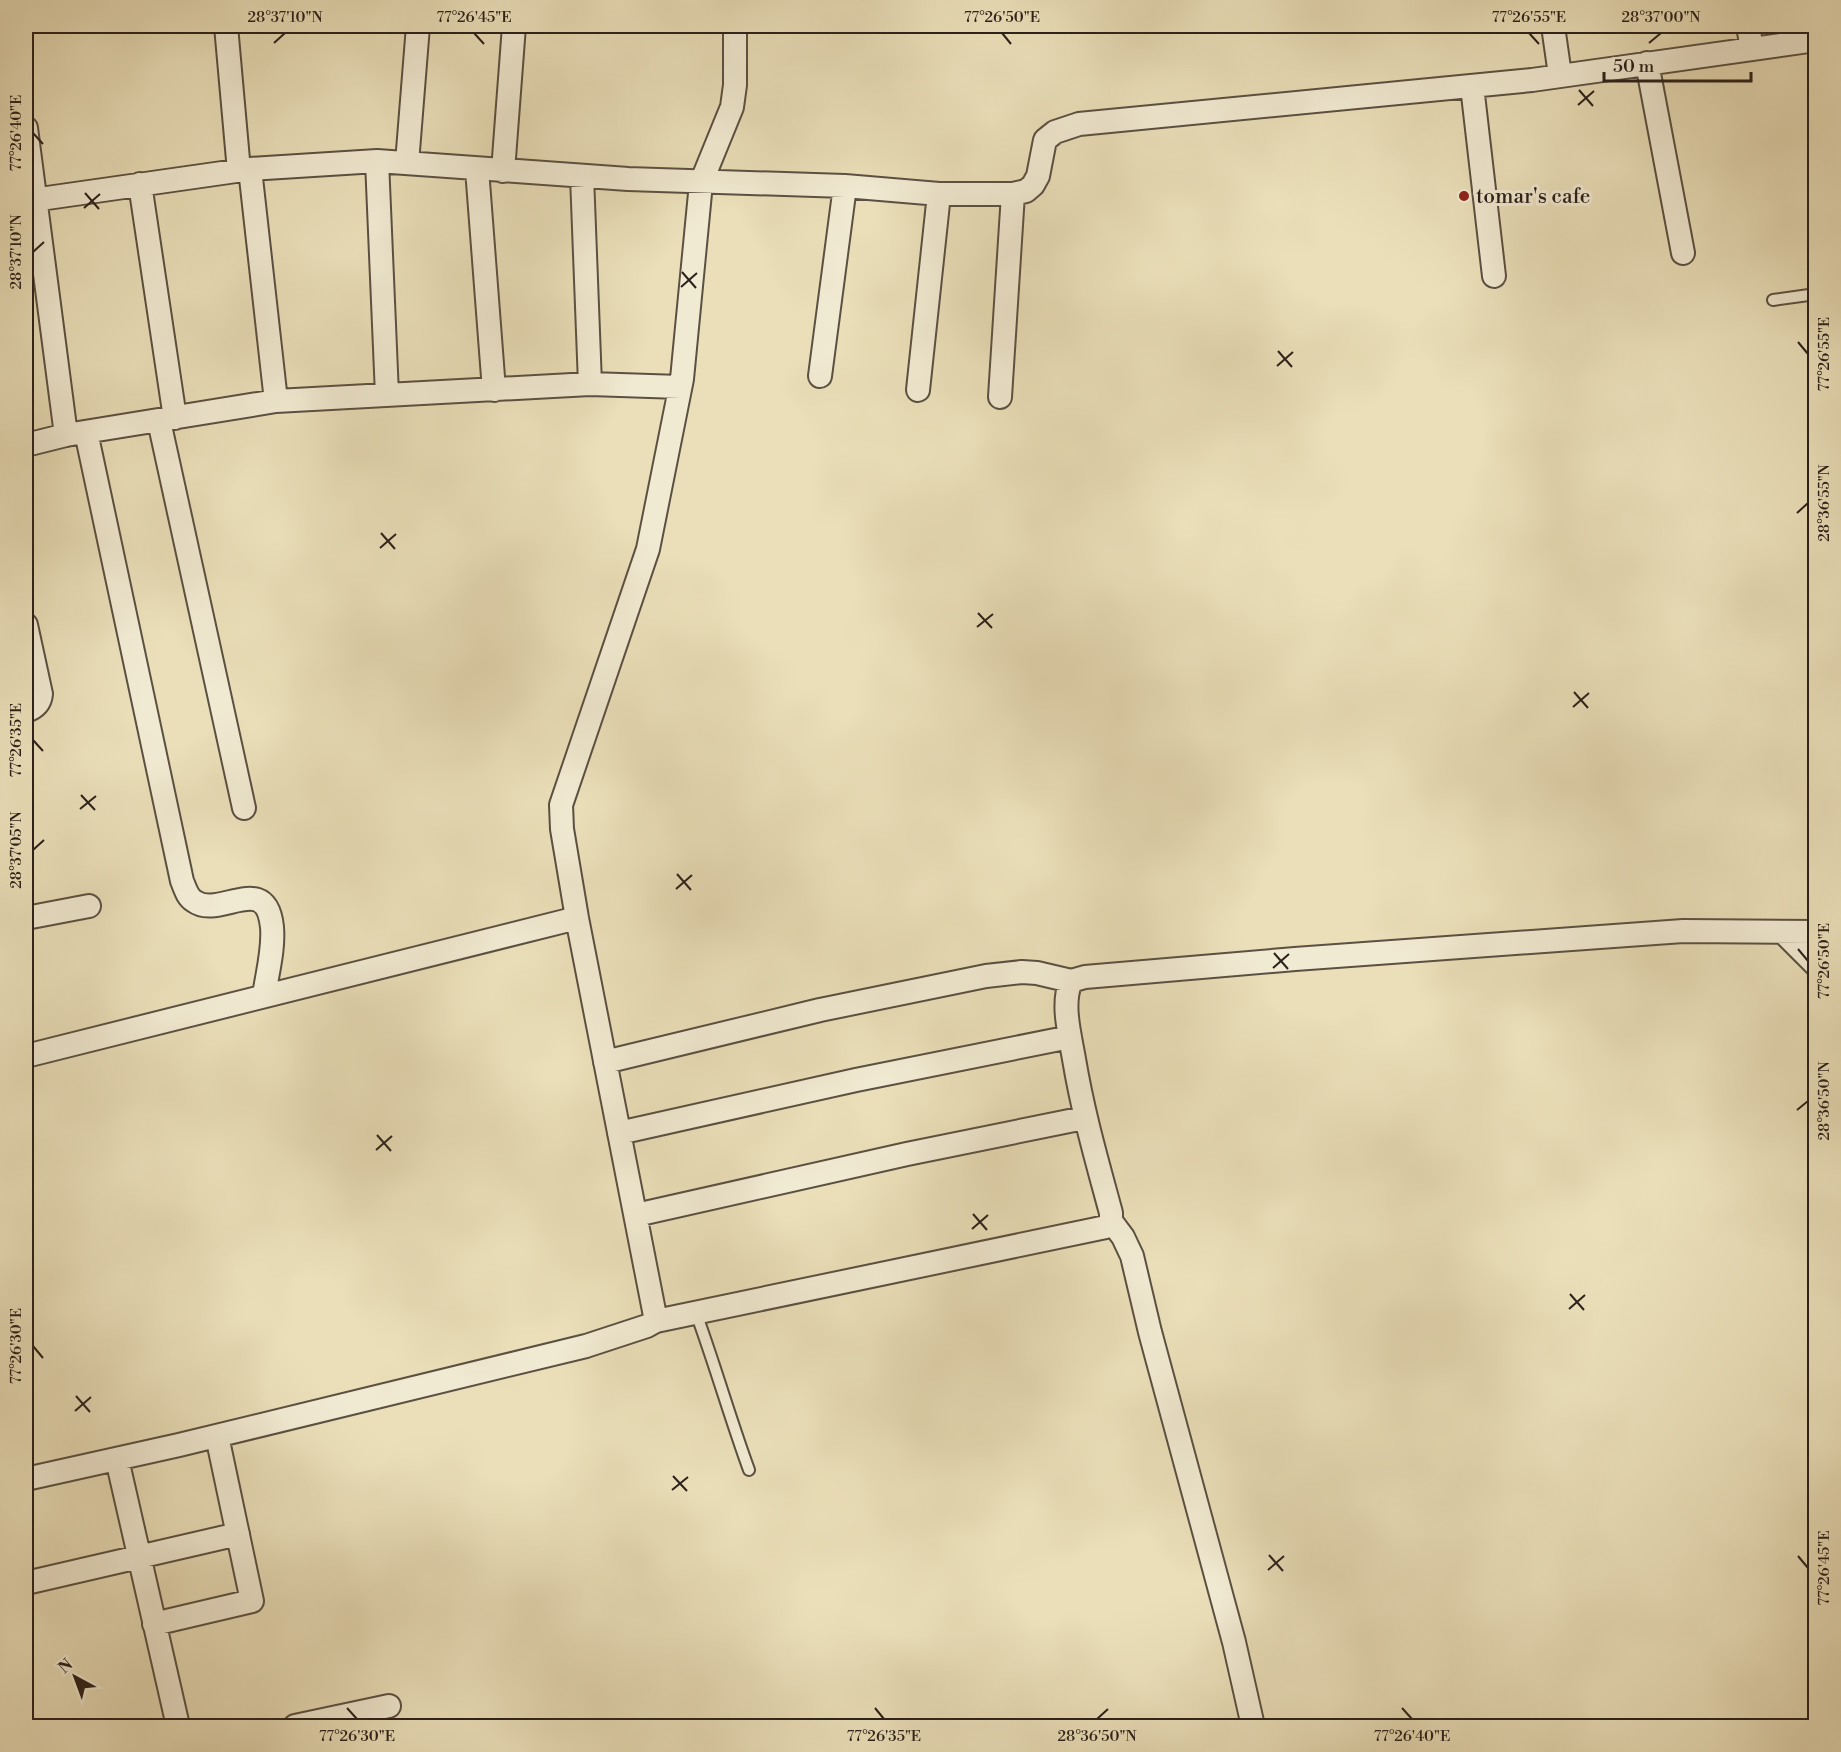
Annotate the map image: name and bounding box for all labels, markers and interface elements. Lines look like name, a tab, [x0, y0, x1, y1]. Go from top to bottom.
text: 28°37'10"N	[247, 8, 323, 27]
text: 77°26'45"E	[436, 8, 512, 27]
text: 77°26'50"E	[964, 8, 1040, 27]
text: 77°26'55"E	[1492, 8, 1566, 27]
text: 28°37'00"N	[1621, 8, 1701, 27]
scale bar	[1604, 45, 1751, 83]
text: 50 m	[1613, 55, 1655, 78]
text: 77°26'40"E	[7, 95, 26, 171]
place label: tomar's cafe	[1476, 184, 1590, 210]
marker: tomar's cafe	[1457, 189, 1471, 203]
text: 28°37'10"N	[7, 214, 26, 290]
text: 77°26'55"E	[1815, 317, 1834, 391]
text: 28°36'55"N	[1815, 464, 1834, 542]
text: 77°26'35"E	[7, 703, 26, 777]
text: 28°37'05"N	[7, 811, 26, 889]
text: 77°26'50"E	[1815, 923, 1834, 999]
text: 28°36'50"N	[1815, 1061, 1834, 1141]
text: 77°26'30"E	[7, 1308, 26, 1384]
text: 77°26'45"E	[1815, 1530, 1834, 1606]
north arrow	[45, 1647, 105, 1707]
text: N	[54, 1655, 77, 1678]
text: 77°26'30"E	[319, 1727, 395, 1746]
text: 77°26'35"E	[847, 1727, 921, 1746]
text: 28°36'50"N	[1057, 1727, 1137, 1746]
text: 77°26'40"E	[1374, 1727, 1450, 1746]

